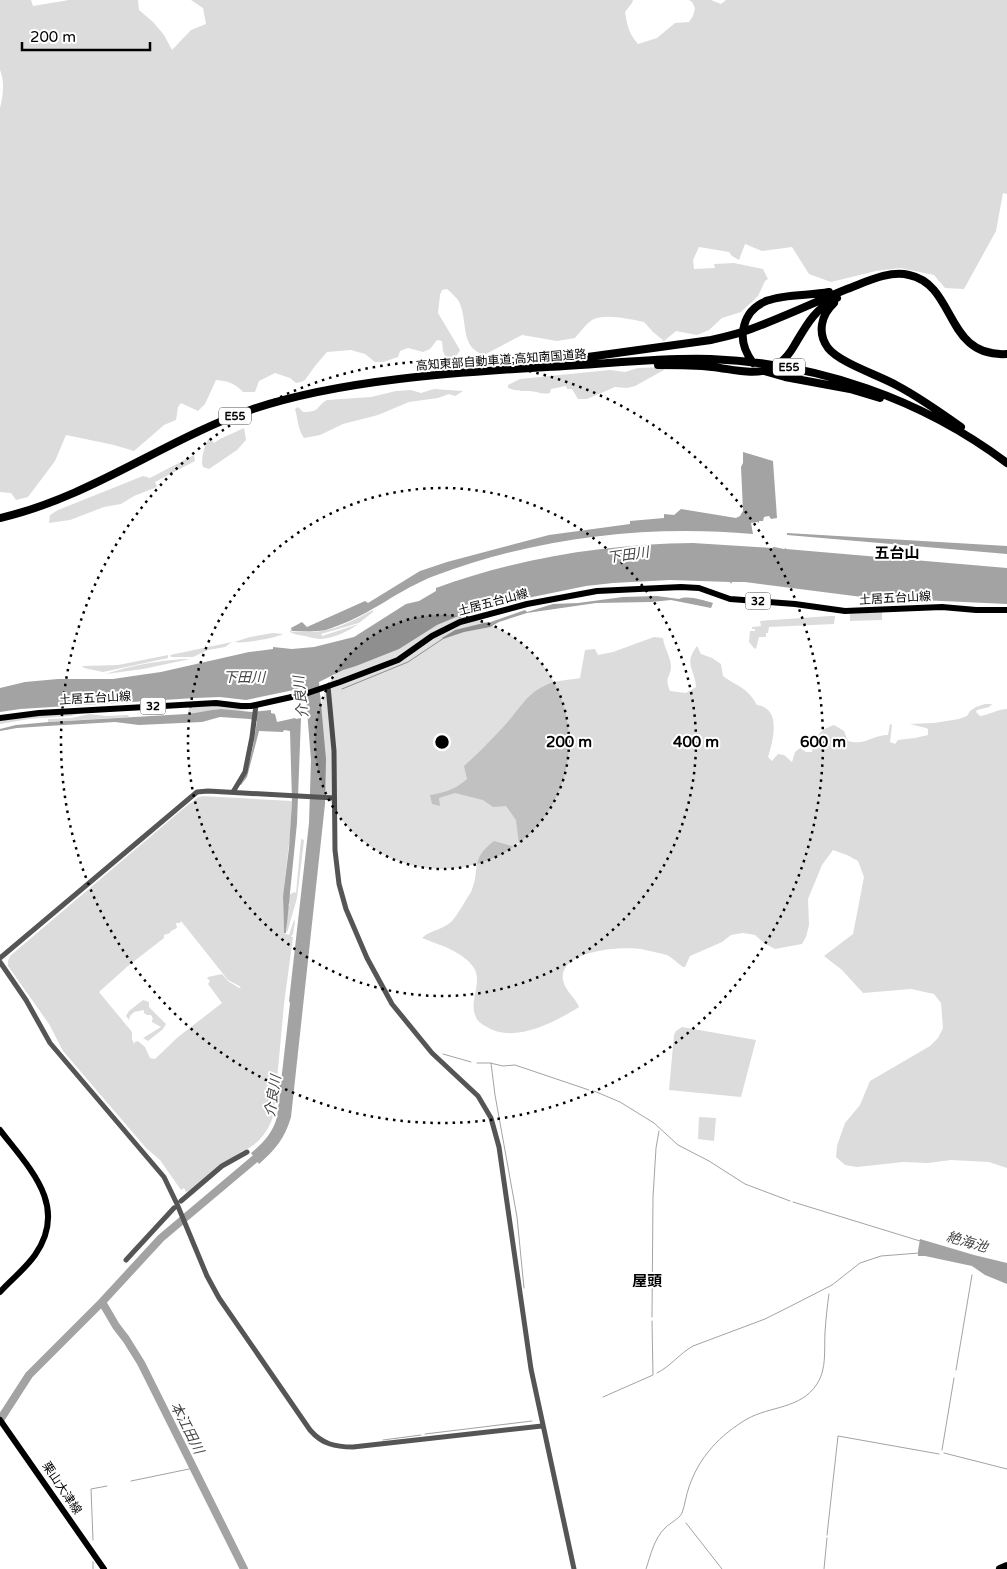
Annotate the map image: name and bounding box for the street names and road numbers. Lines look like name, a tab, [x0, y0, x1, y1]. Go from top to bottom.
street label: 高知東部自動車道;高知南国道路	[415, 347, 587, 373]
road number: E55	[773, 358, 805, 376]
road number: E55	[219, 408, 251, 424]
street label: 土居五台山線	[456, 586, 530, 618]
street label: 土居五台山線	[859, 589, 931, 607]
road number: 32	[746, 592, 770, 610]
street label: 土居五台山線	[59, 689, 131, 707]
road number: 32	[140, 698, 166, 714]
street label: 栗山大津線	[39, 1459, 85, 1517]

